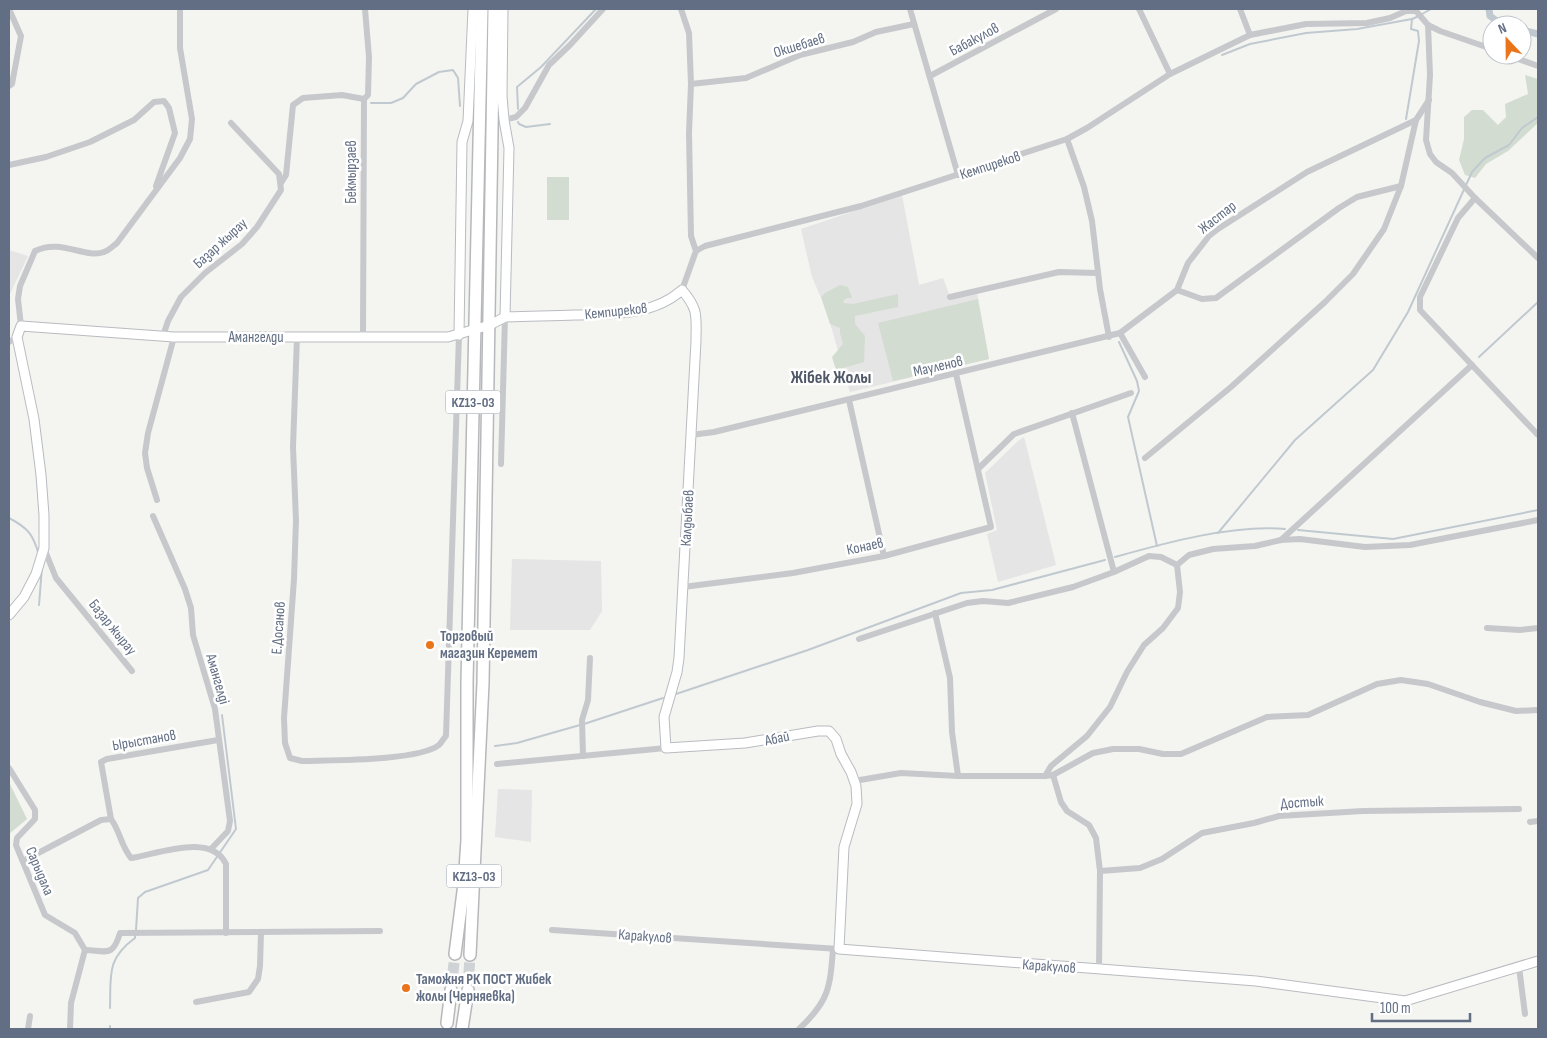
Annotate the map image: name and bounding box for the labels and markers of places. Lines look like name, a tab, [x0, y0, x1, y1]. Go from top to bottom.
place label: Торговый магазин Керемет	[440, 627, 538, 663]
marker: Торговый магазин Керемет	[424, 639, 436, 651]
place label: Таможня РК ПОСТ Жибек жолы (Черняевка)	[416, 970, 552, 1006]
marker: Таможня РК ПОСТ Жибек жолы (Черняевка)	[400, 982, 412, 994]

